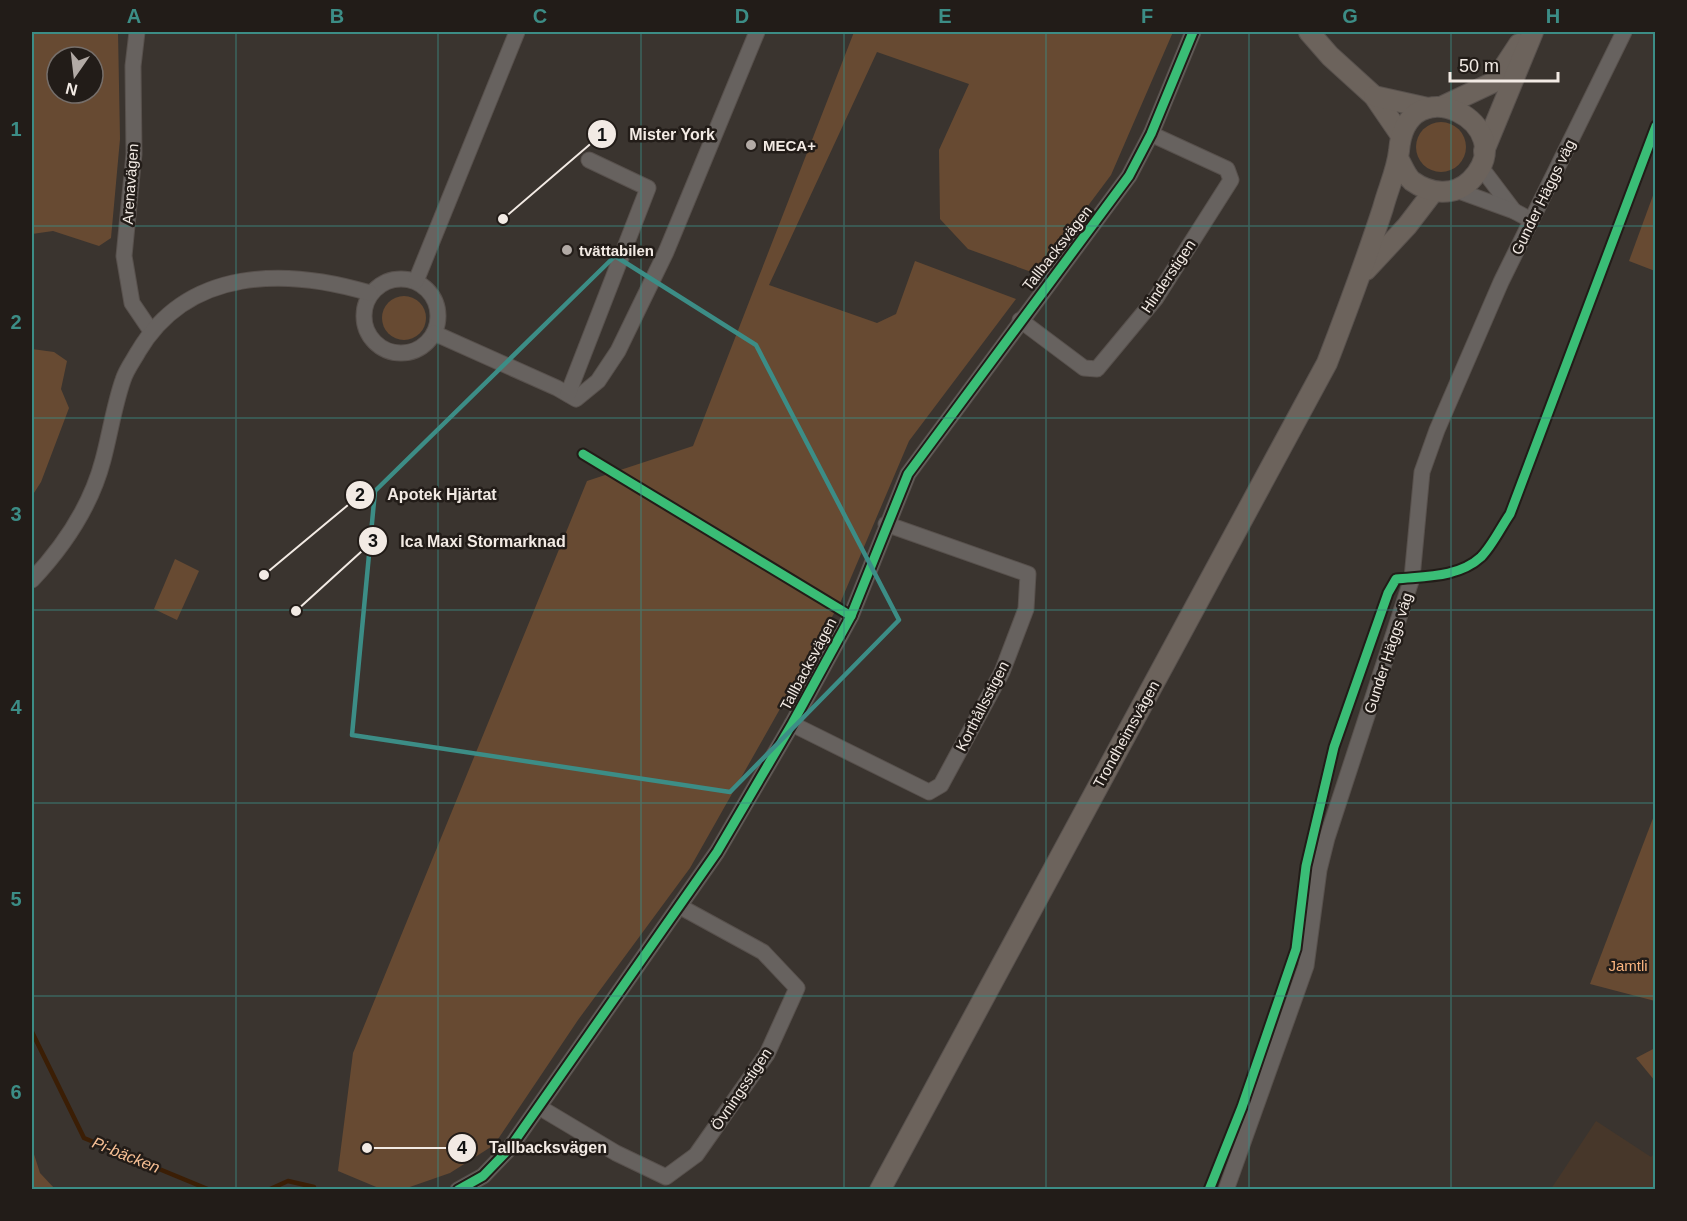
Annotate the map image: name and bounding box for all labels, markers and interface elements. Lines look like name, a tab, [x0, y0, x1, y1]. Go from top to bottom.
text: A	[127, 5, 141, 27]
text: B	[330, 5, 344, 27]
text: C	[533, 5, 547, 27]
text: D	[735, 5, 749, 27]
text: E	[938, 5, 952, 27]
text: F	[1141, 5, 1153, 27]
text: G	[1342, 5, 1358, 27]
text: H	[1546, 5, 1560, 27]
north arrow	[45, 45, 105, 105]
scale bar	[1450, 45, 1558, 83]
text: 50 m	[1459, 56, 1499, 76]
text: N	[64, 79, 79, 99]
callout: Mister York	[587, 117, 727, 151]
text: 1	[10, 118, 22, 140]
text: 1	[597, 125, 607, 145]
text: Mister York	[629, 126, 715, 143]
place label: MECA+	[763, 137, 816, 154]
street label: Gunder Häggs väg	[1508, 137, 1578, 257]
marker: MECA+	[744, 138, 758, 152]
street label: Arenavägen	[119, 143, 141, 225]
street label: Tallbacksvägen	[1019, 202, 1095, 294]
street label: Hinderstigen	[1137, 236, 1199, 316]
place label: tvättabilen	[579, 242, 654, 259]
marker: tvättabilen	[560, 243, 574, 257]
text: 2	[10, 311, 22, 333]
callout: Apotek Hjärtat	[345, 478, 509, 512]
text: 2	[355, 485, 365, 505]
text: Apotek Hjärtat	[387, 486, 497, 503]
text: 3	[10, 503, 22, 525]
callout: Ica Maxi Stormarknad	[358, 524, 578, 558]
text: 3	[368, 531, 378, 551]
text: Ica Maxi Stormarknad	[400, 533, 566, 550]
street label: Gunder Häggs väg	[1360, 590, 1416, 716]
street label: Tallbacksvägen	[776, 615, 840, 713]
street label: Korthållsstigen	[952, 658, 1012, 754]
street label: Trondheimsvägen	[1090, 678, 1162, 790]
text: 4	[10, 696, 22, 718]
text: 5	[10, 888, 22, 910]
park label: Jamtli	[1608, 957, 1648, 974]
street label: Övningsstigen	[707, 1045, 775, 1133]
text: 6	[10, 1081, 22, 1103]
callout: Tallbacksvägen	[447, 1131, 619, 1165]
water label: Pi-bäcken	[90, 1134, 162, 1176]
text: 4	[457, 1138, 467, 1158]
text: Tallbacksvägen	[489, 1139, 607, 1156]

